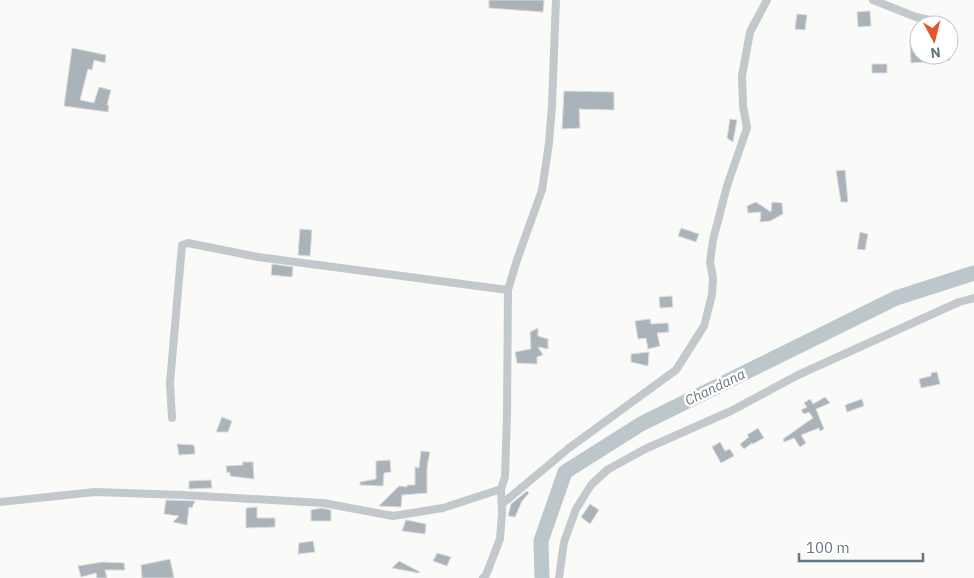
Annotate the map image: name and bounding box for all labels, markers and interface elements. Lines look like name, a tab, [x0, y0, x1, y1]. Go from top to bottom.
north arrow	[909, 15, 959, 65]
text: N	[929, 43, 942, 62]
water label: Chandana	[682, 365, 748, 409]
scale bar	[799, 530, 923, 562]
text: 100 m	[806, 538, 850, 557]

